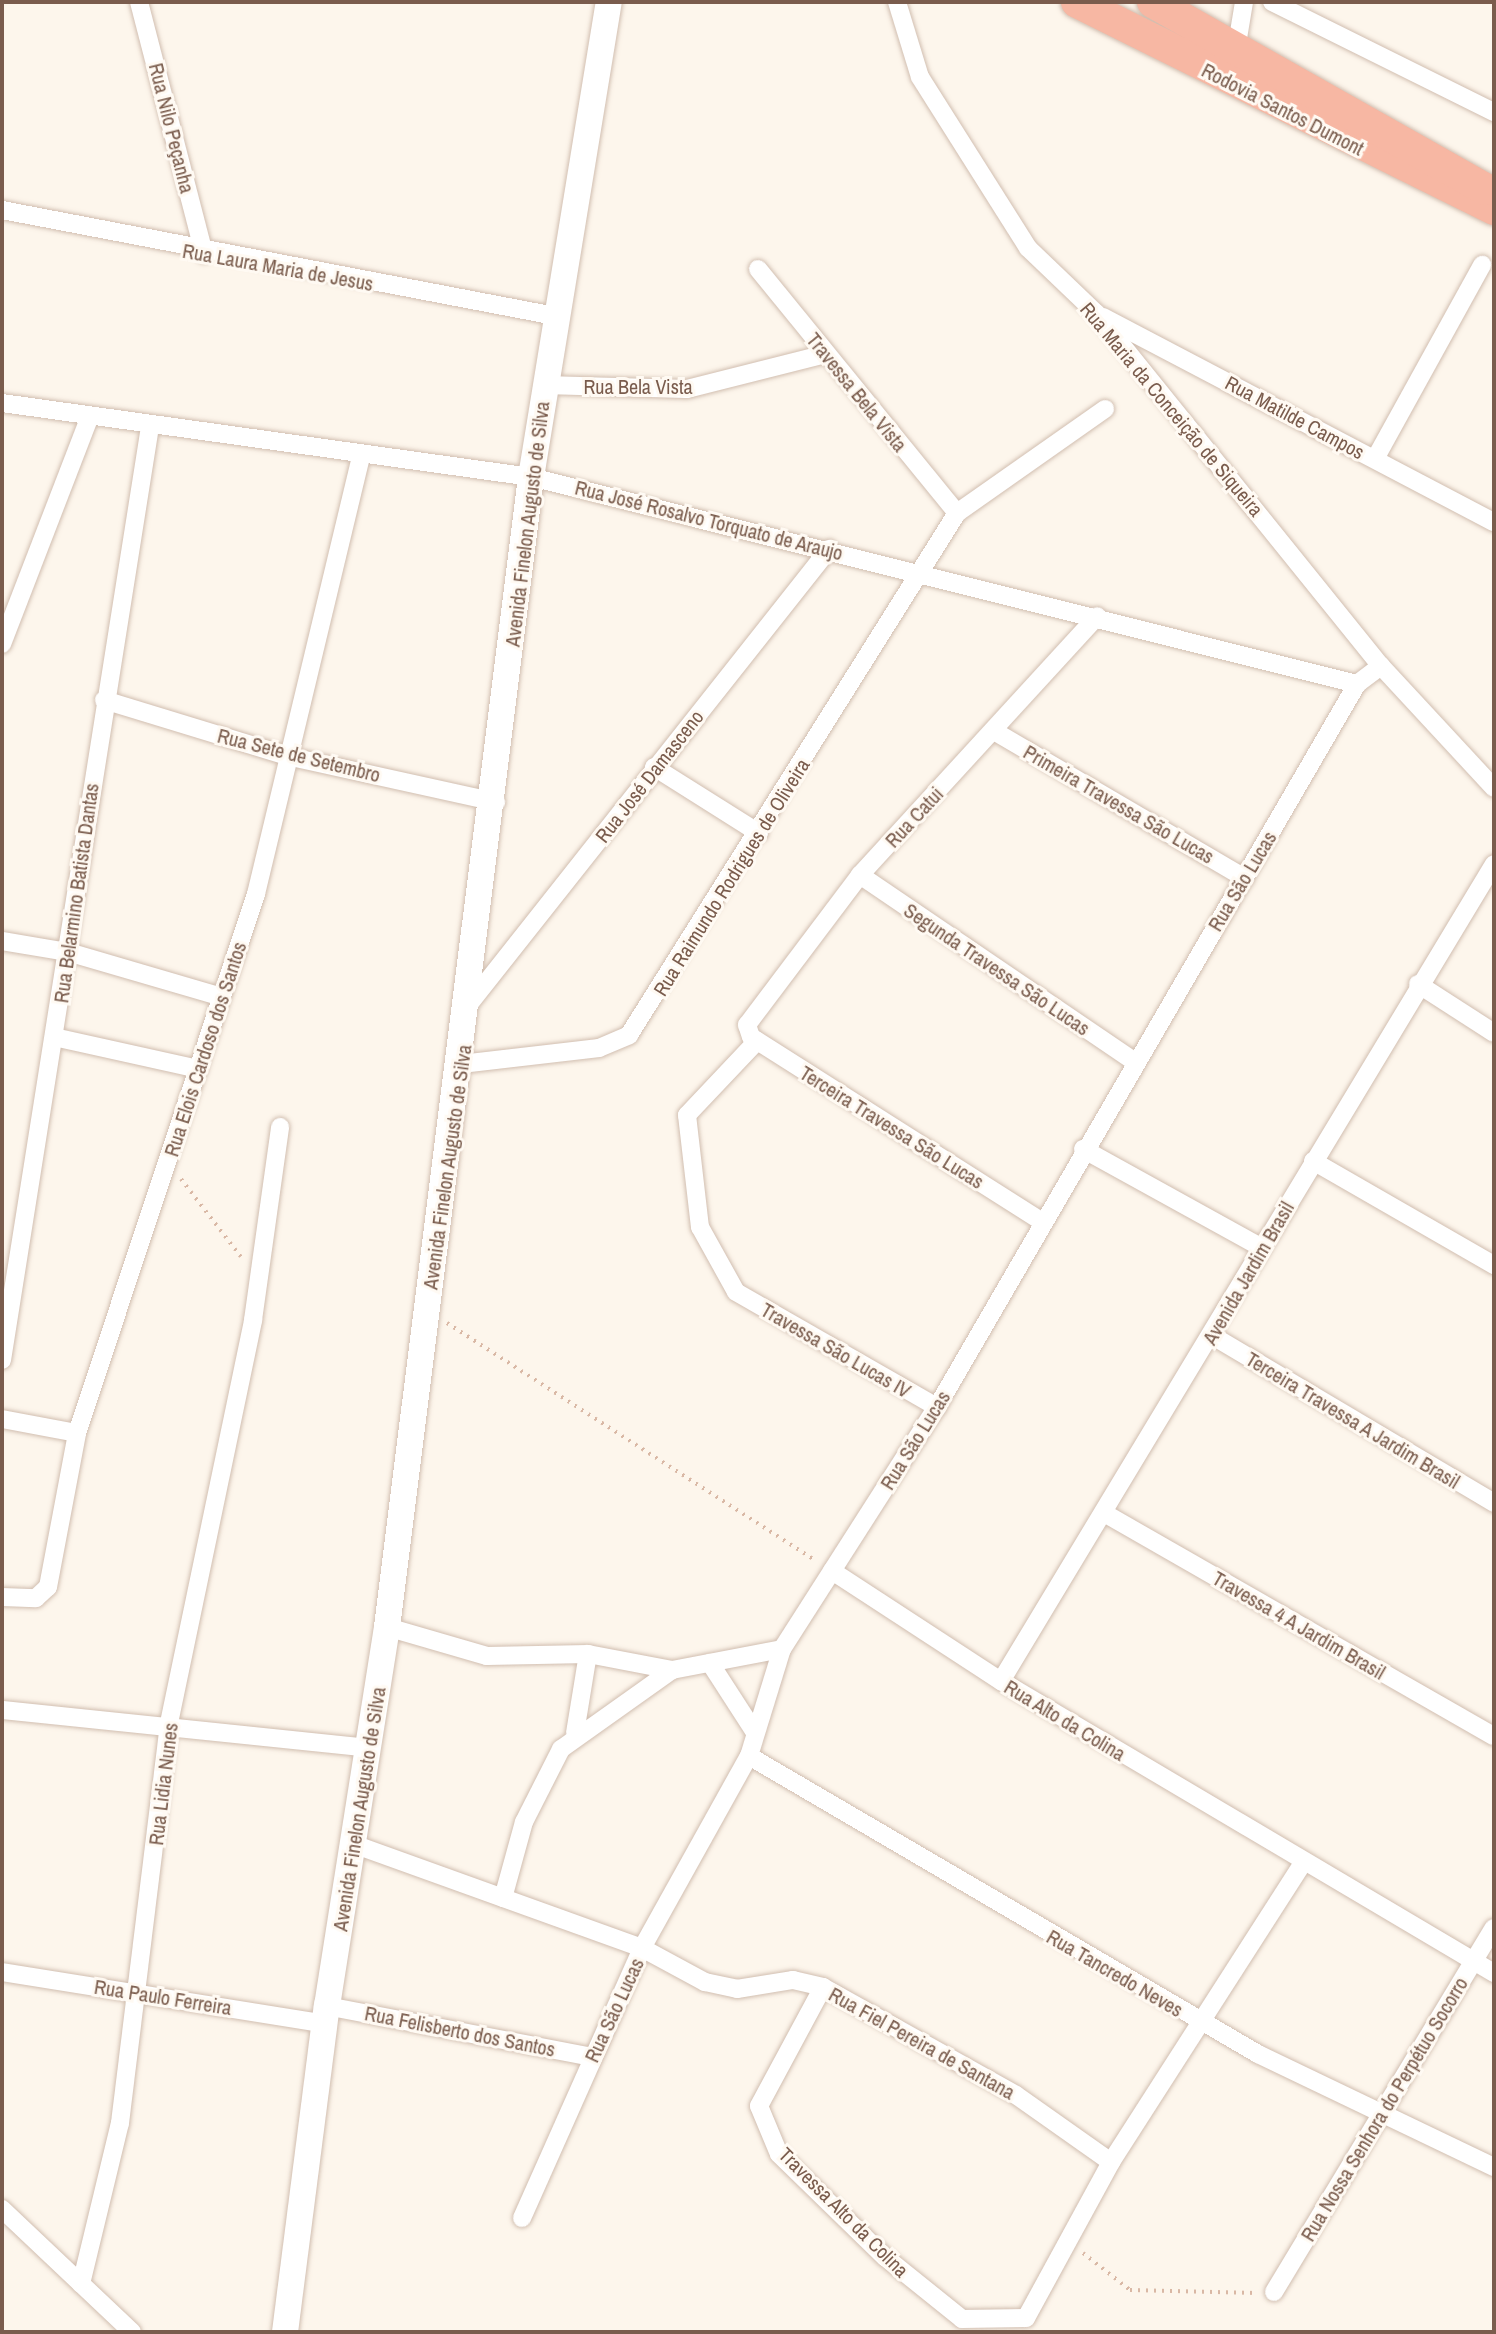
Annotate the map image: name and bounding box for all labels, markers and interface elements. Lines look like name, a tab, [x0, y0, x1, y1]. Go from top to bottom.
street label: Rodovia Santos Dumont	[1198, 58, 1368, 160]
street label: Rua Nilo Peçanha	[144, 61, 200, 195]
street label: Rua Laura Maria de Jesus	[181, 238, 375, 296]
street label: Rua Maria da Conceição de Siqueira	[1075, 297, 1269, 521]
street label: Travessa Bela Vista	[802, 328, 912, 456]
street label: Rua Matilde Campos	[1221, 370, 1369, 464]
street label: Rua Bela Vista	[583, 374, 693, 398]
street label: Avenida Finelon Augusto de Silva	[500, 400, 554, 648]
street label: Rua José Rosalvo Torquato de Araujo	[572, 475, 846, 565]
street label: Rua José Damasceno	[590, 705, 708, 847]
street label: Rua Sete de Setembro	[215, 723, 383, 787]
street label: Primeira Travessa São Lucas	[1019, 740, 1219, 868]
street label: Rua Raimundo Rodrigues de Oliveira	[648, 754, 814, 1000]
street label: Rua Belarmino Batista Dantas	[49, 782, 103, 1004]
street label: Rua Catui	[880, 782, 948, 852]
street label: Rua São Lucas	[1203, 827, 1281, 935]
street label: Segunda Travessa São Lucas	[899, 898, 1095, 1040]
street label: Rua Elois Cardoso dos Santos	[159, 939, 251, 1159]
street label: Avenida Finelon Augusto de Silva	[418, 1043, 476, 1291]
street label: Terceira Travessa São Lucas	[795, 1060, 989, 1194]
street label: Avenida Jardim Brasil	[1197, 1197, 1299, 1349]
street label: Travessa São Lucas IV	[757, 1297, 915, 1403]
street label: Terceira Travessa A Jardim Brasil	[1241, 1346, 1465, 1494]
street label: Rua São Lucas	[875, 1386, 955, 1494]
street label: Travessa 4 A Jardim Brasil	[1208, 1565, 1390, 1685]
street label: Rua Alto da Colina	[1000, 1674, 1130, 1766]
street label: Avenida Finelon Augusto de Silva	[328, 1685, 390, 1933]
street label: Rua Lidia Nunes	[144, 1721, 182, 1847]
street label: Rua Tancredo Neves	[1043, 1924, 1187, 2022]
street label: Rua São Lucas	[579, 1954, 649, 2066]
street label: Rua Nossa Senhora do Perpétuo Socorro	[1296, 1973, 1472, 2245]
street label: Rua Paulo Ferreira	[93, 1974, 233, 2020]
street label: Rua Fiel Pereira de Santana	[825, 1982, 1019, 2104]
street label: Rua Felisberto dos Santos	[363, 2001, 557, 2061]
street label: Travessa Alto da Colina	[774, 2142, 914, 2282]

